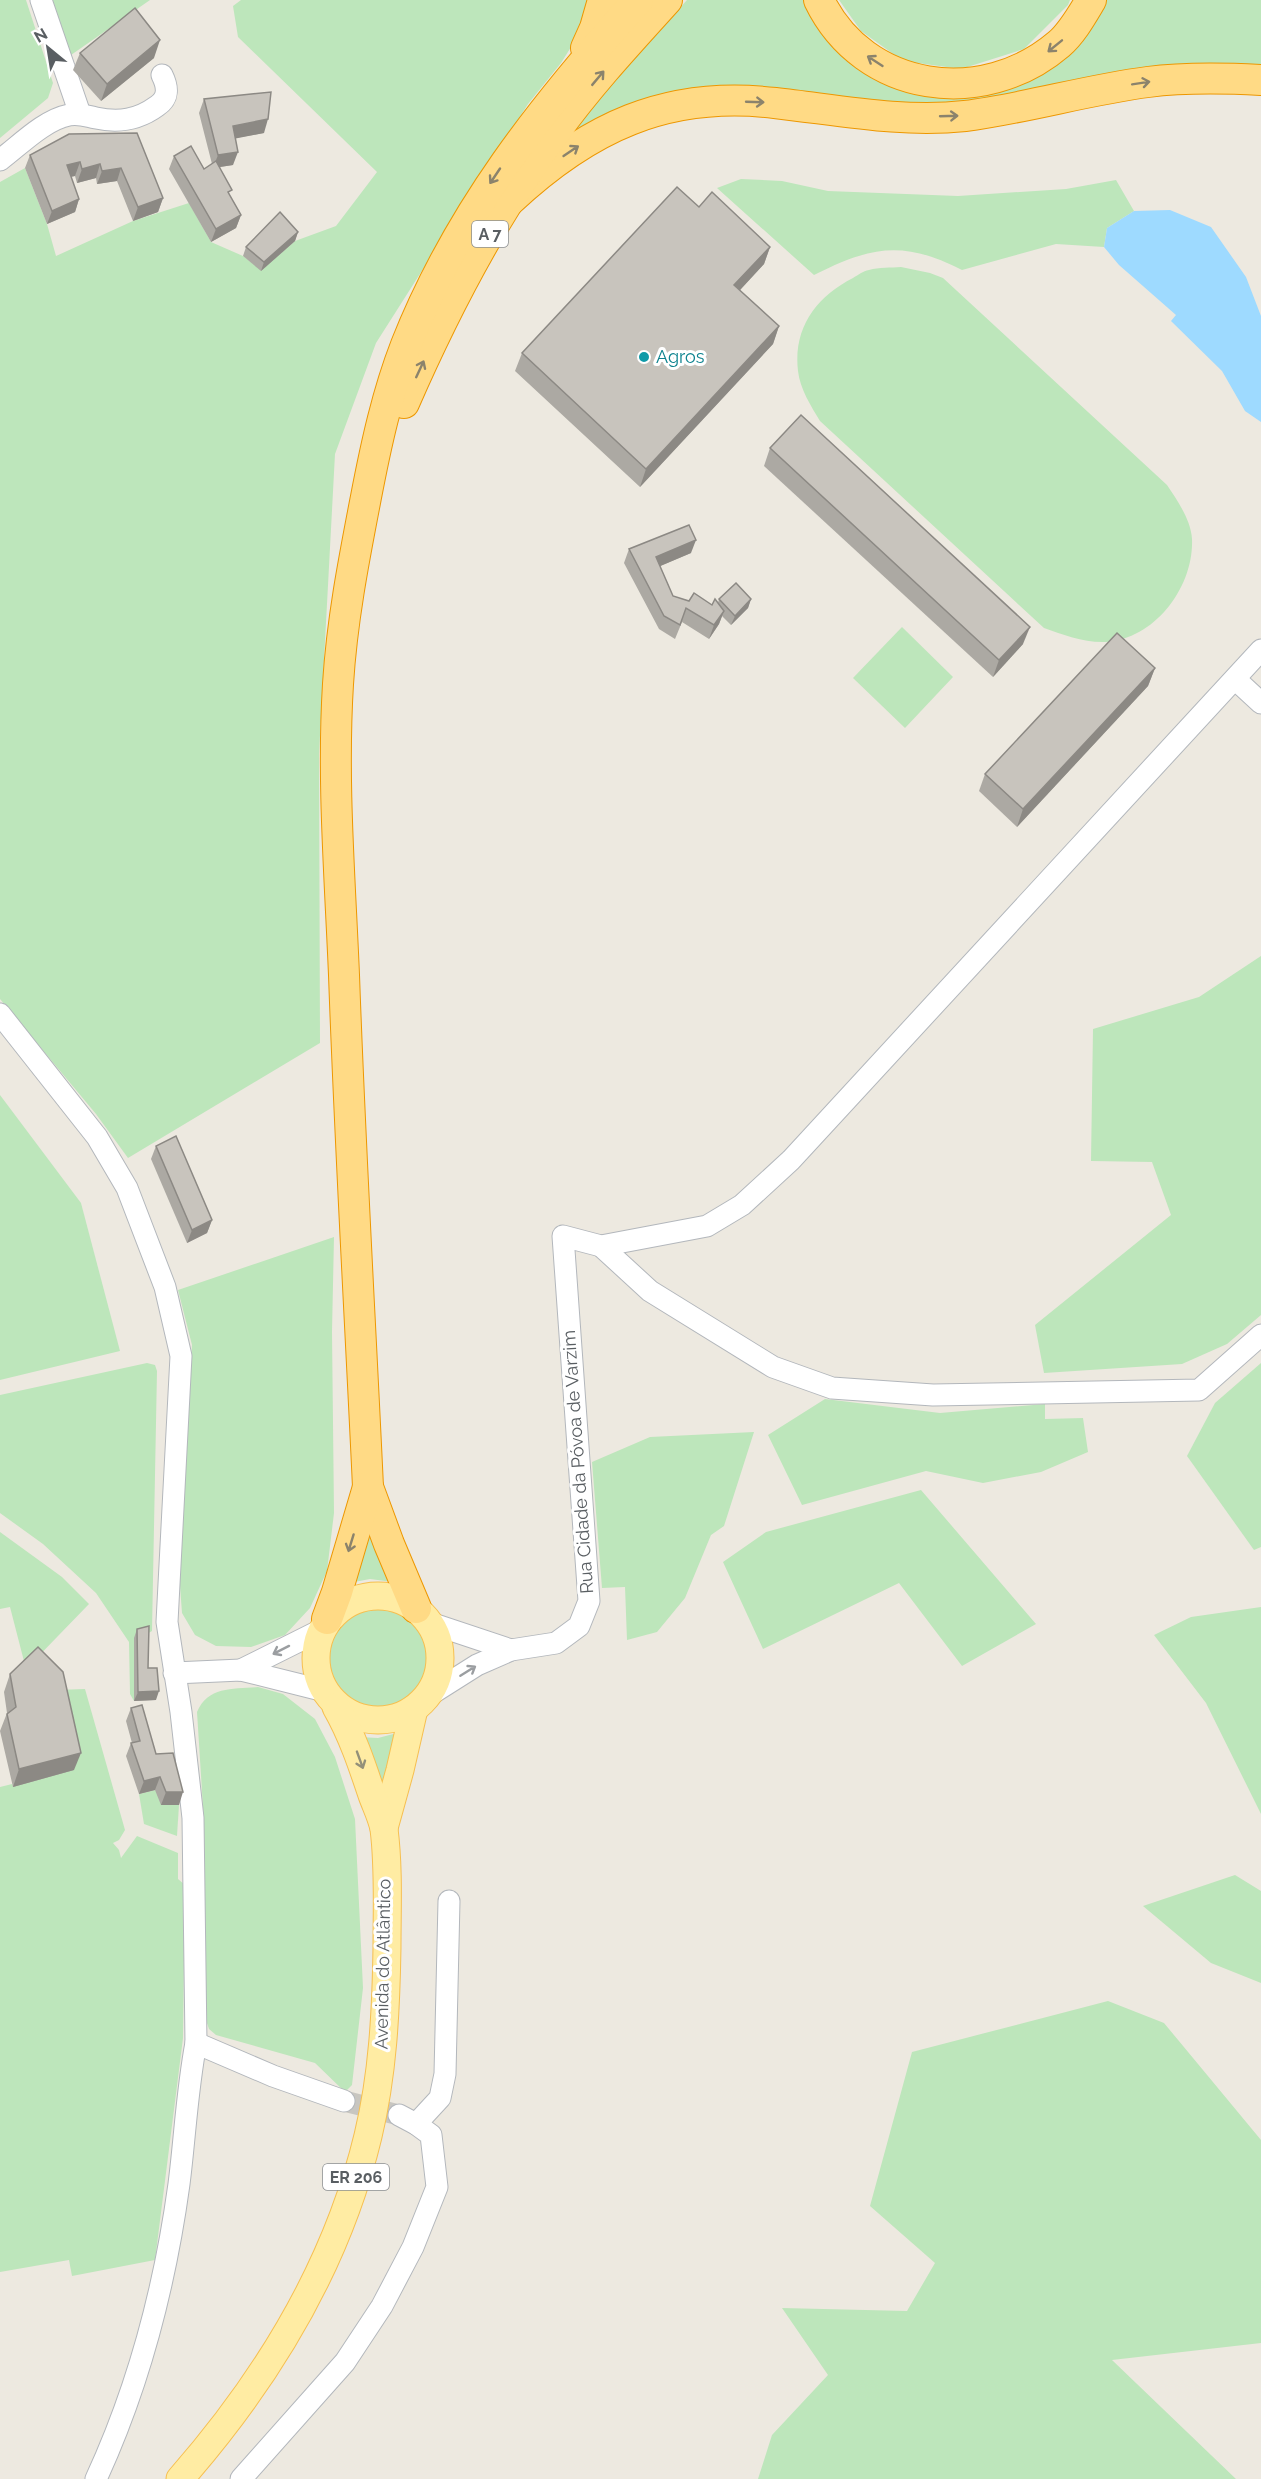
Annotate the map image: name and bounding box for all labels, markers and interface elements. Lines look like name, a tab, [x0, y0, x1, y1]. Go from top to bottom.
north arrow	[18, 18, 78, 78]
text: N	[31, 24, 51, 47]
one-way arrow	[1047, 39, 1063, 52]
one-way arrow	[866, 55, 883, 68]
one-way arrow	[591, 71, 605, 86]
one-way arrow	[1130, 77, 1150, 88]
one-way arrow	[744, 96, 764, 107]
one-way arrow	[938, 111, 958, 122]
one-way arrow	[562, 145, 578, 157]
one-way arrow	[489, 167, 502, 184]
road number: A 7	[472, 221, 508, 247]
place label: Agros	[656, 346, 705, 367]
marker: Agros	[637, 350, 651, 364]
one-way arrow	[414, 360, 426, 378]
street label: Rua Cidade da Póvoa de Varzim	[558, 1330, 597, 1595]
one-way arrow	[345, 1533, 356, 1552]
one-way arrow	[273, 1645, 291, 1657]
one-way arrow	[459, 1664, 476, 1676]
one-way arrow	[356, 1750, 367, 1769]
street label: Avenida do Atlântico	[371, 1878, 394, 2050]
road number: ER 206	[323, 2164, 389, 2190]

